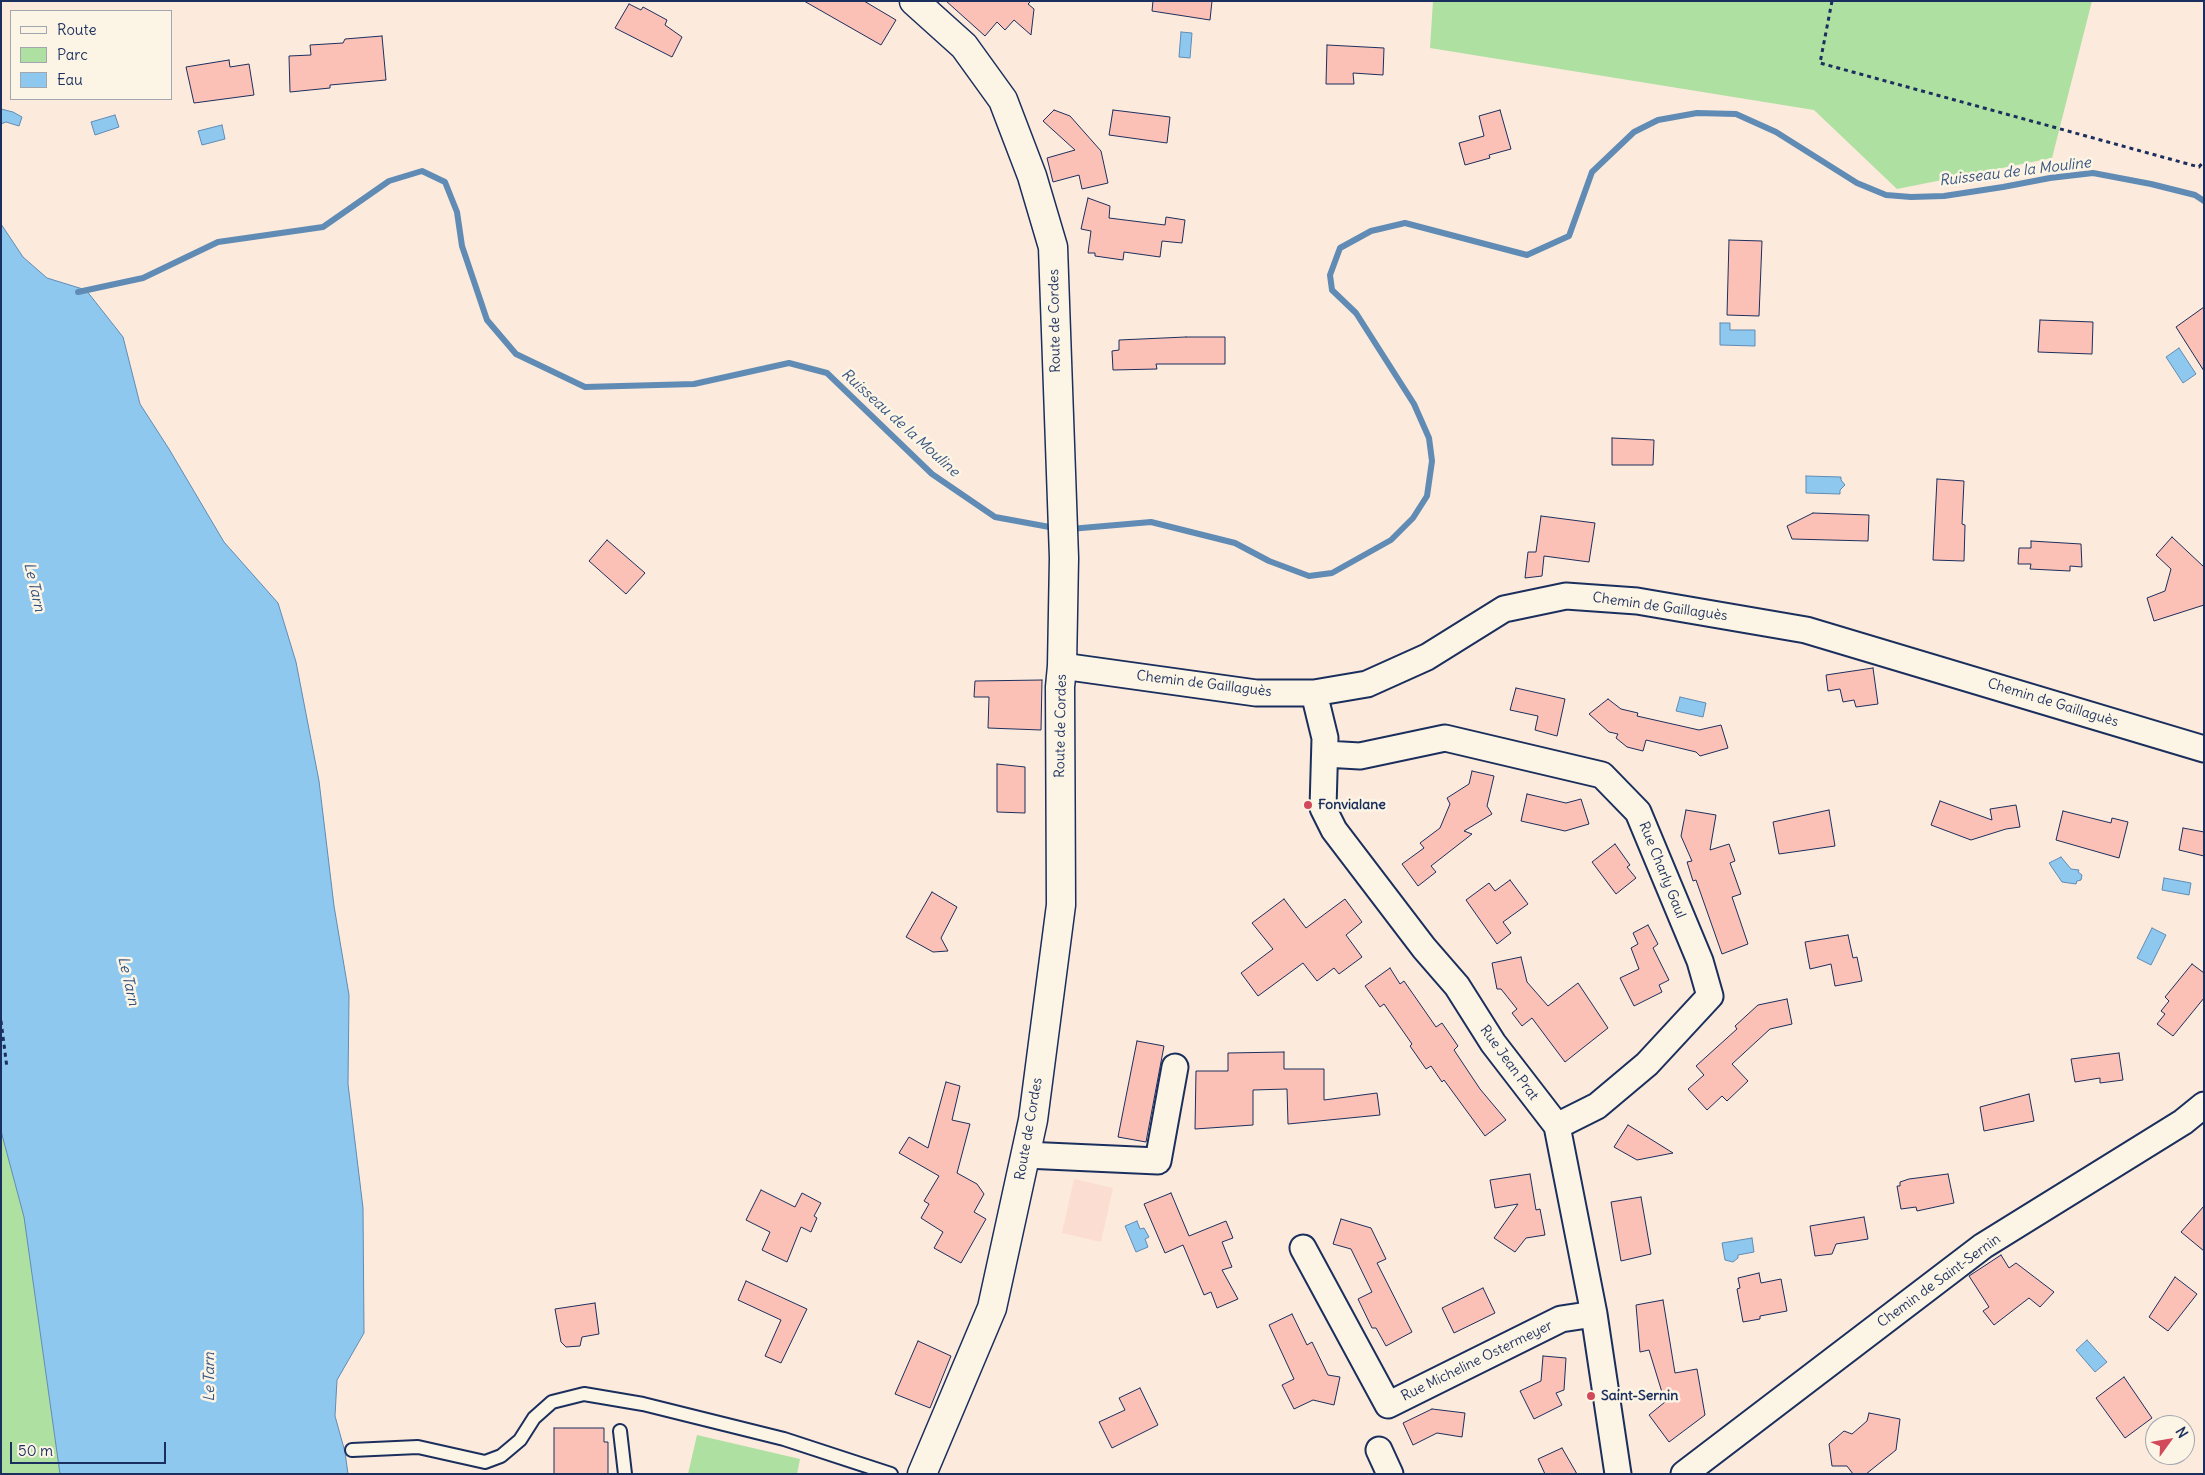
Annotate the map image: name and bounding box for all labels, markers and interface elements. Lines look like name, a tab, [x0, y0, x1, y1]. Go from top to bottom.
legend	[10, 10, 172, 100]
text: Route	[57, 20, 97, 39]
text: Parc	[57, 45, 88, 64]
text: Eau	[57, 70, 83, 89]
water label: Ruisseau de la Mouline	[1938, 154, 2092, 190]
street label: Route de Cordes	[1046, 269, 1064, 373]
water label: Ruisseau de la Mouline	[837, 365, 963, 481]
water label: Le Tarn	[20, 561, 48, 613]
street label: Chemin de Gaillaguès	[1591, 589, 1729, 625]
street label: Chemin de Gaillaguès	[1135, 667, 1273, 701]
street label: Route de Cordes	[1052, 674, 1070, 778]
street label: Chemin de Gaillaguès	[1986, 675, 2120, 731]
place label: Fonvialane	[1318, 797, 1386, 813]
marker: Fonvialane	[1302, 799, 1314, 811]
street label: Rue Charly Gaul	[1635, 819, 1689, 921]
water label: Le Tarn	[114, 955, 142, 1007]
street label: Rue Jean Prat	[1476, 1022, 1542, 1104]
street label: Route de Cordes	[1012, 1076, 1046, 1182]
street label: Chemin de Saint-Sernin	[1874, 1231, 2004, 1331]
street label: Rue Micheline Ostermeyer	[1399, 1317, 1555, 1405]
water label: Le Tarn	[201, 1352, 219, 1402]
place label: Saint-Sernin	[1601, 1388, 1678, 1404]
marker: Saint-Sernin	[1585, 1390, 1597, 1402]
north arrow	[2145, 1415, 2195, 1465]
text: N	[2172, 1424, 2192, 1441]
scale bar	[12, 1432, 169, 1464]
text: 50 m	[18, 1441, 53, 1460]

